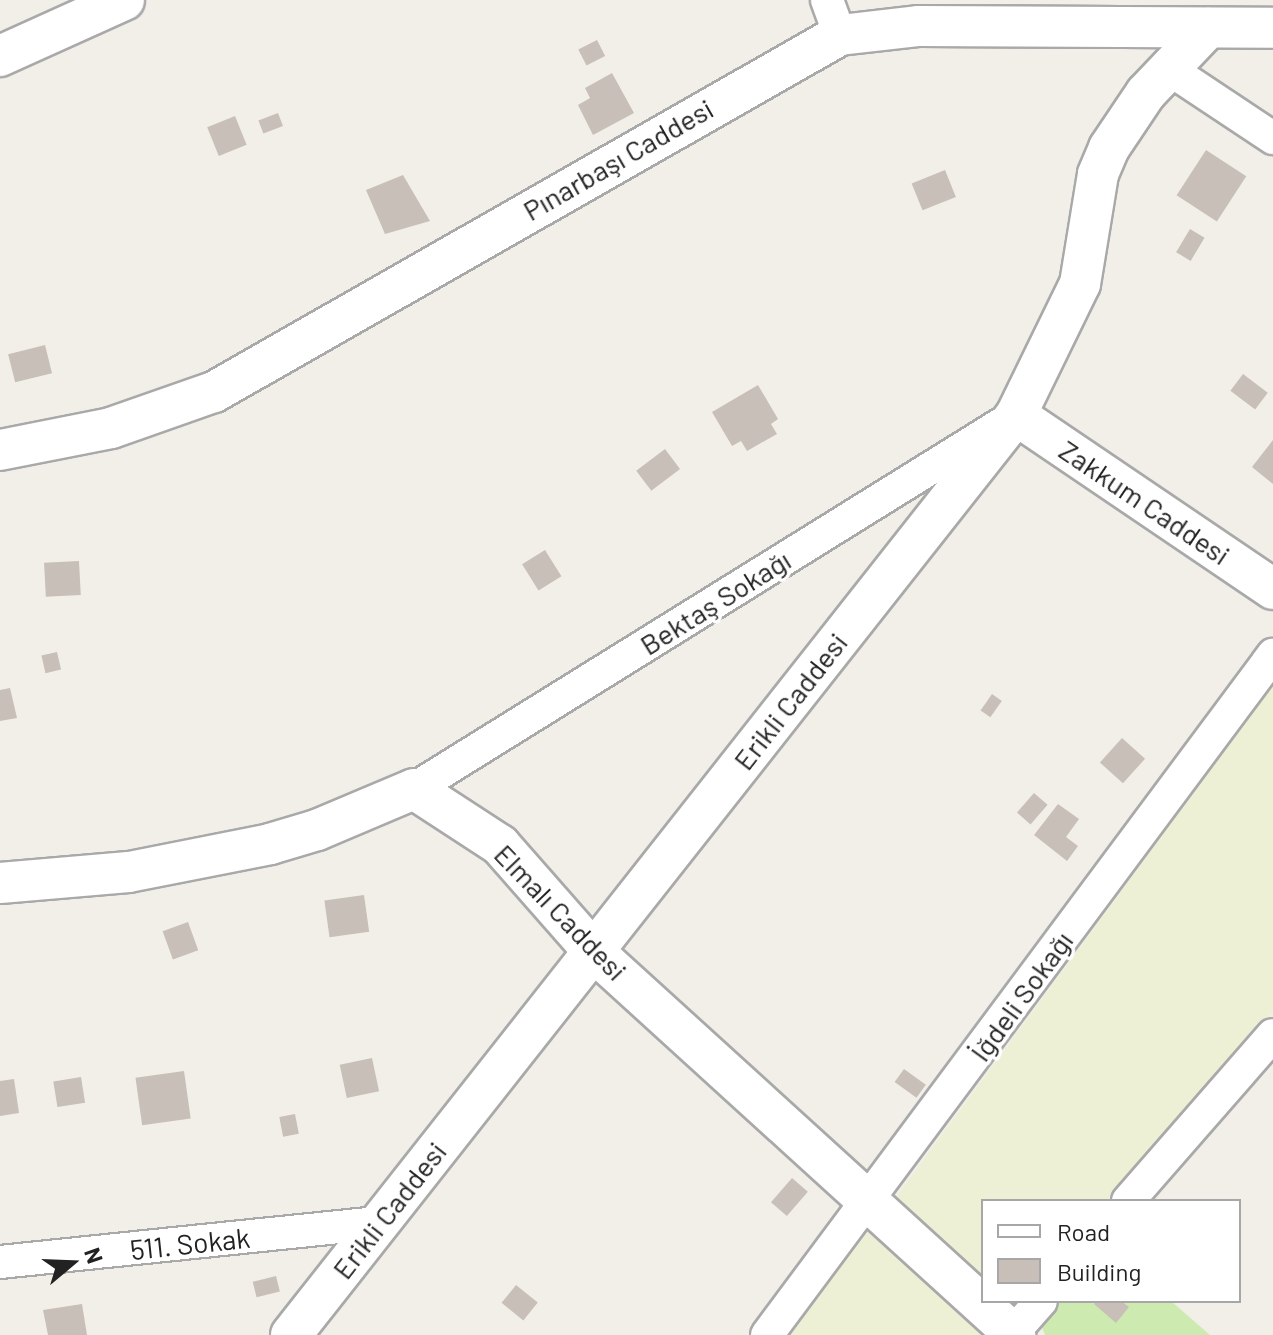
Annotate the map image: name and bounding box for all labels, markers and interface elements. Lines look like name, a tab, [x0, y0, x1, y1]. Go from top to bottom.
street label: Pınarbaşı Caddesi	[517, 91, 719, 227]
street label: Zakkum Caddesi	[1053, 433, 1237, 571]
street label: Bektaş Sokağı	[634, 543, 796, 661]
street label: Erikli Caddesi	[726, 626, 854, 776]
street label: Elmalı Caddesi	[488, 837, 634, 987]
street label: İğdeli Sokağı	[963, 925, 1079, 1067]
street label: Erikli Caddesi	[325, 1135, 453, 1285]
legend	[981, 1199, 1241, 1303]
text: Road	[1057, 1217, 1110, 1246]
street label: 511. Sokak	[128, 1220, 252, 1266]
north arrow	[32, 1223, 112, 1303]
text: N	[80, 1244, 109, 1266]
text: Building	[1057, 1257, 1141, 1286]

